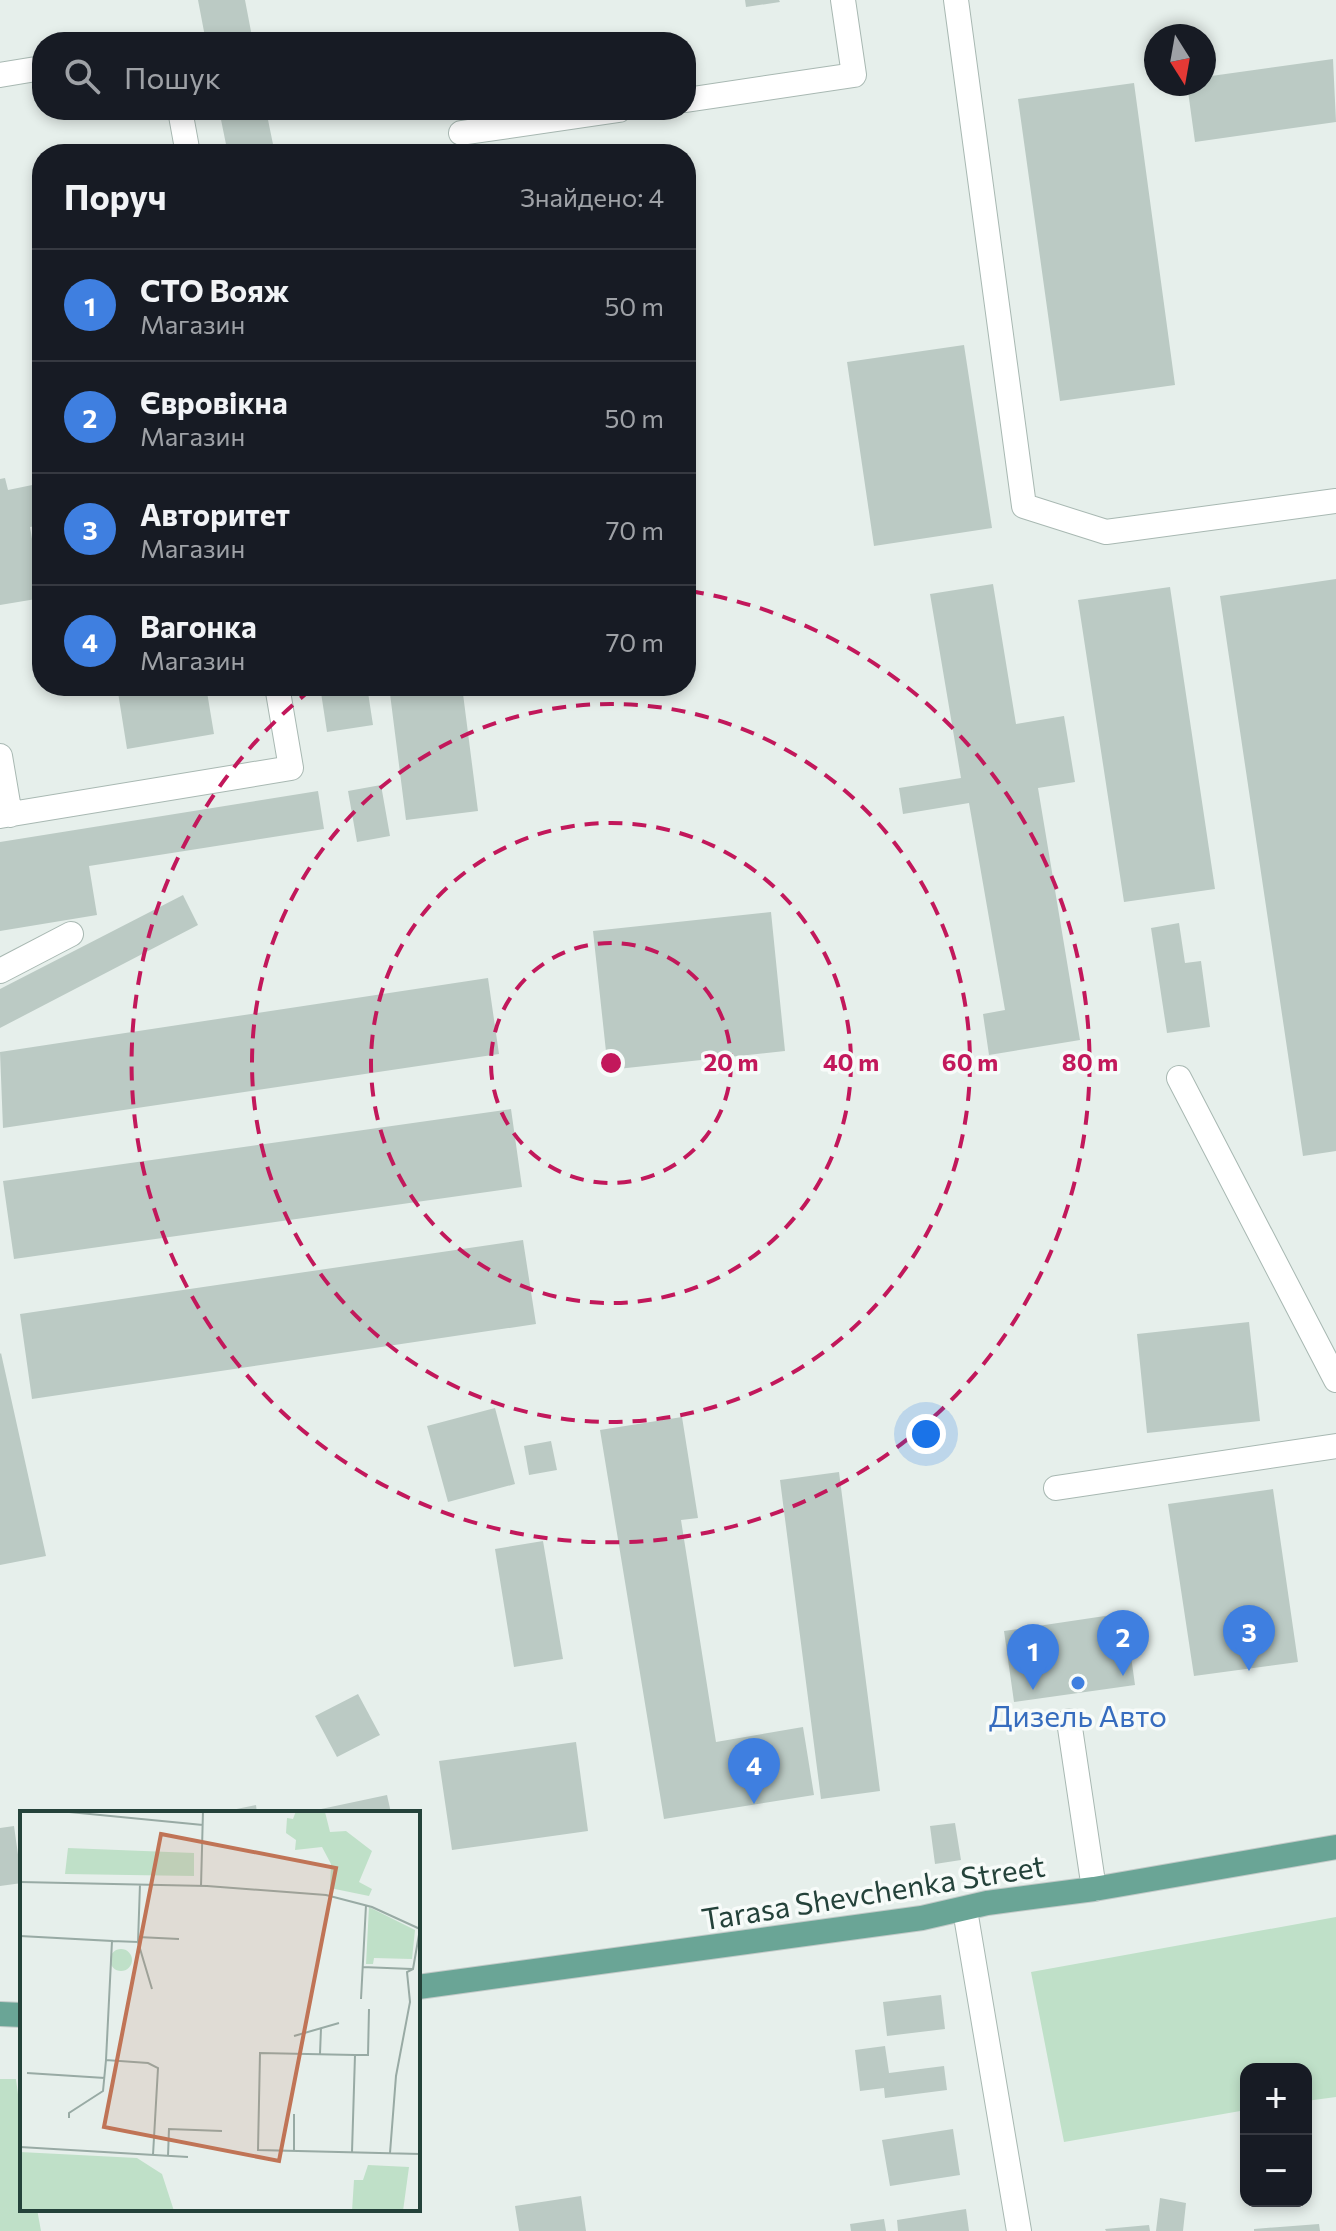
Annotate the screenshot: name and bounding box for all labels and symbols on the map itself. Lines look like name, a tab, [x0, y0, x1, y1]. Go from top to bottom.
north arrow	[1144, 24, 1216, 96]
text: 20 m	[704, 1047, 758, 1076]
text: 40 m	[823, 1047, 879, 1076]
text: 60 m	[942, 1047, 998, 1076]
text: 80 m	[1062, 1047, 1118, 1076]
centre of rings	[597, 1049, 625, 1077]
your location	[906, 1414, 946, 1454]
pin: 3	[1223, 1605, 1275, 1671]
pin: 2	[1097, 1610, 1149, 1676]
pin: 1	[1007, 1624, 1059, 1690]
marker: Дизель Авто	[1069, 1674, 1087, 1692]
place label: Дизель Авто	[989, 1696, 1167, 1733]
pin: 4	[728, 1738, 780, 1804]
inset map	[20, 1811, 420, 2211]
street label: Tarasa Shevchenka Street	[699, 1846, 1047, 1936]

